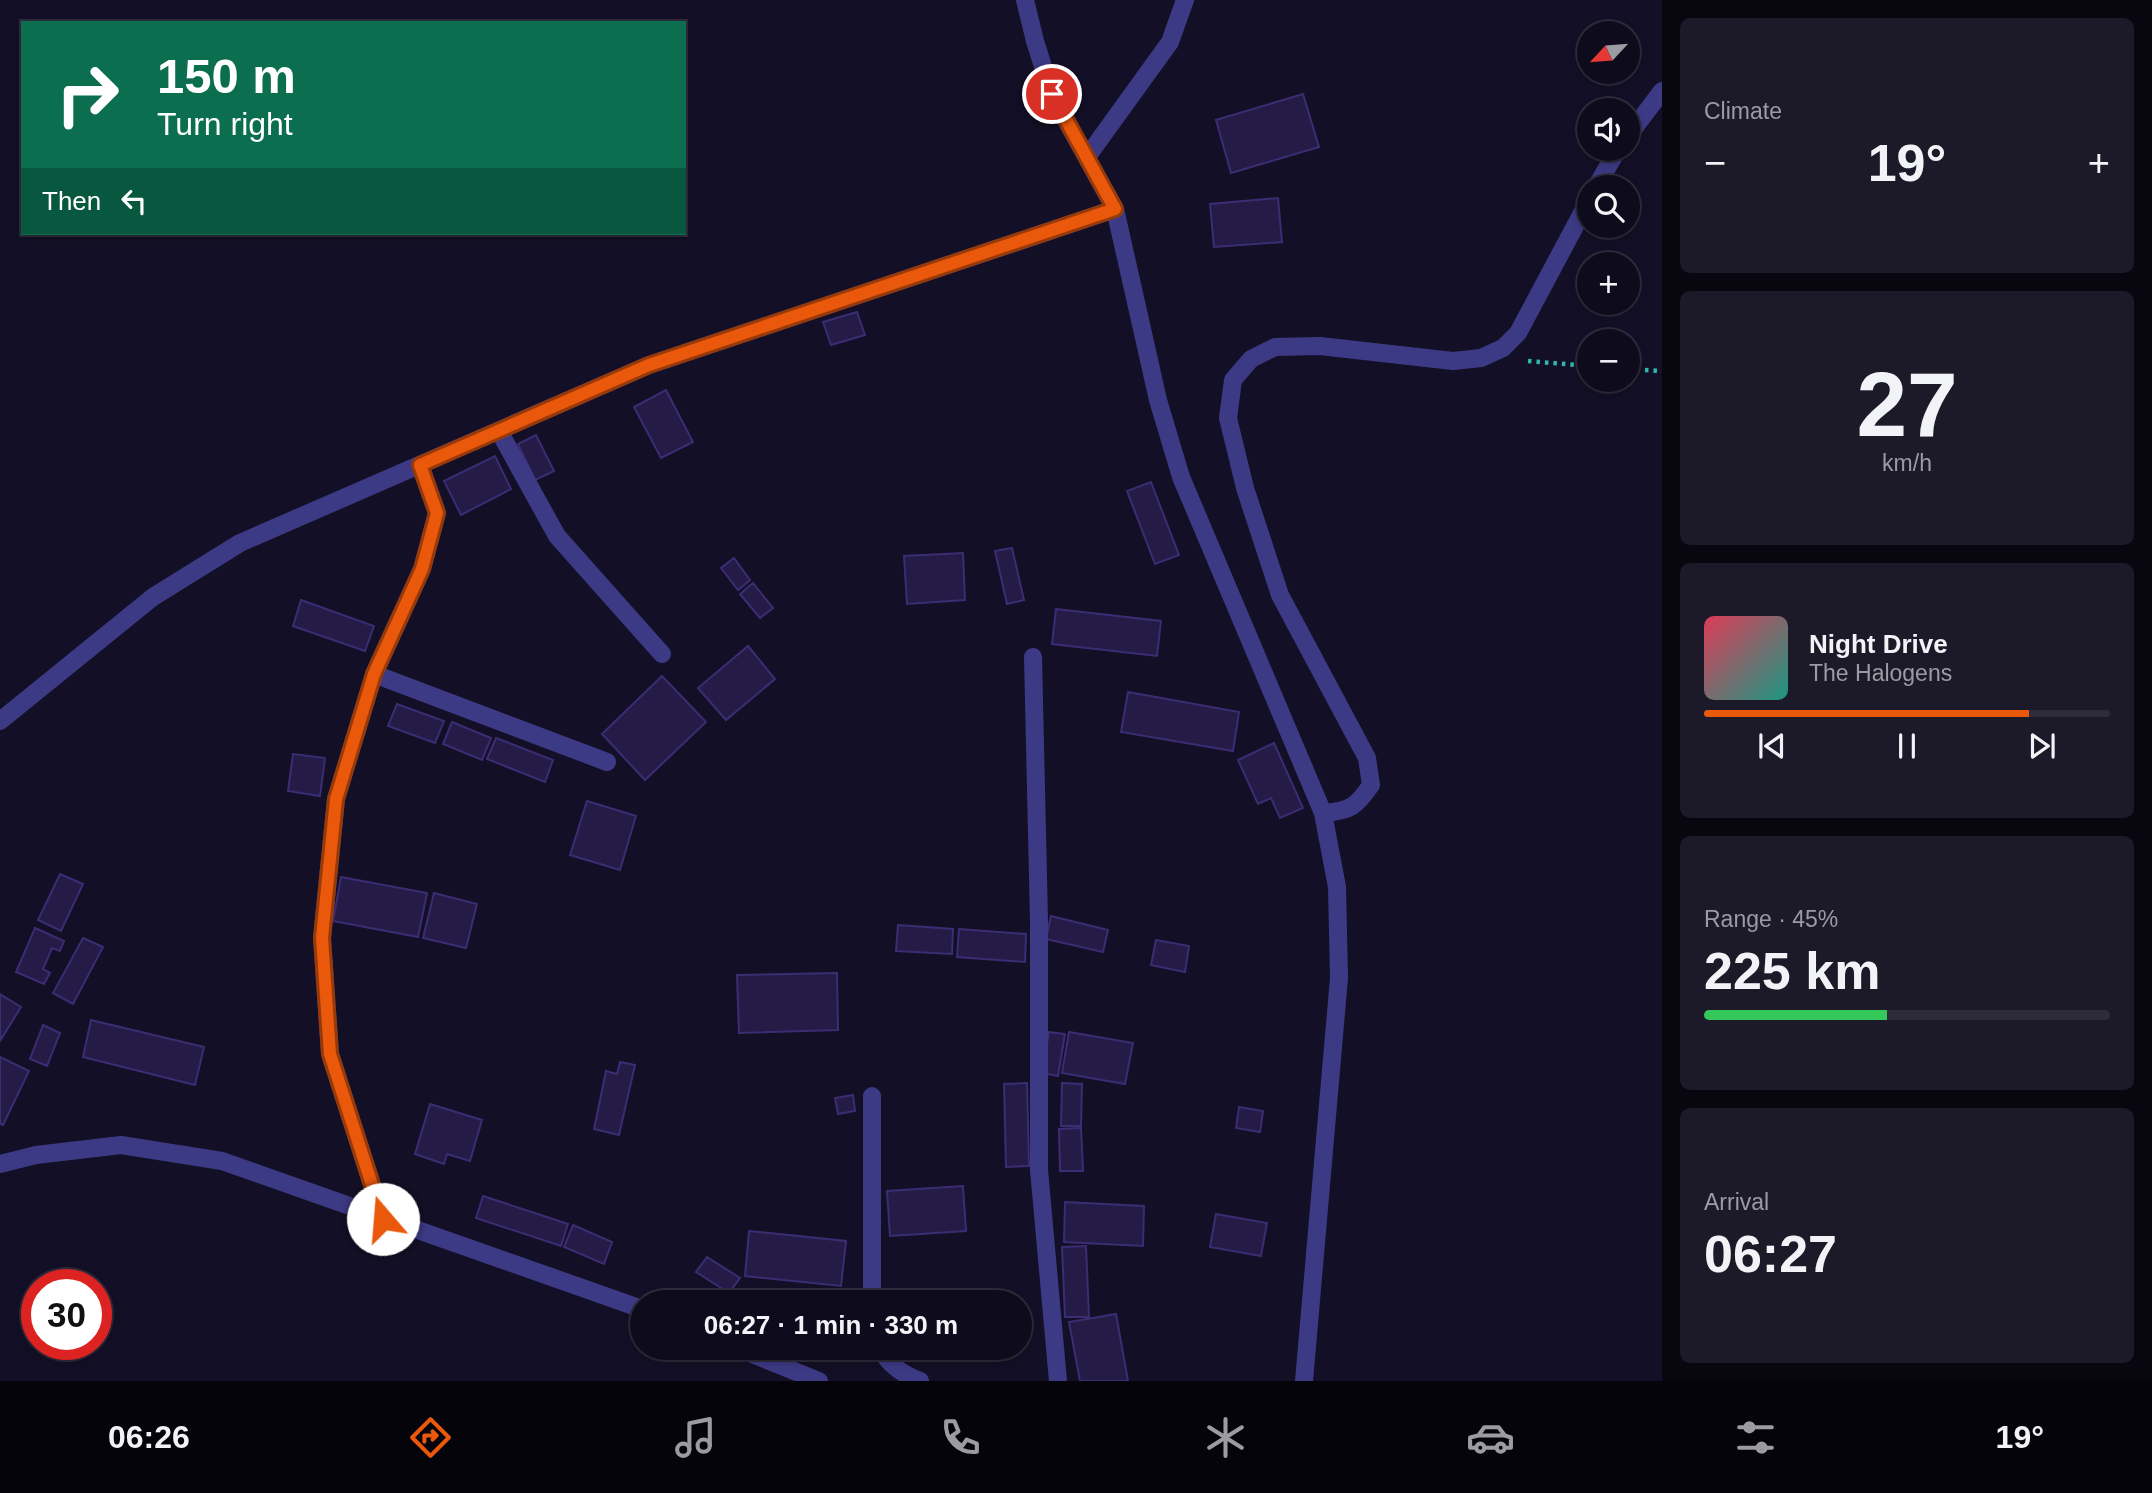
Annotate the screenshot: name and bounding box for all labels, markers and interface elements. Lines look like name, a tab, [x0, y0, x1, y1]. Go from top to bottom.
north arrow	[1577, 21, 1640, 84]
map controls	[1577, 21, 1640, 392]
icon: right	[42, 49, 133, 140]
text: 150 m	[157, 49, 296, 103]
pin	[1022, 64, 1082, 124]
icon: arrive	[1033, 75, 1071, 113]
button: sound	[1577, 98, 1640, 161]
text: Climate	[1704, 98, 1782, 124]
text: Turn right	[157, 106, 293, 142]
text: 19°	[1868, 134, 1946, 192]
text: −	[1704, 142, 1726, 184]
text: +	[2088, 142, 2110, 184]
button: search	[1577, 175, 1640, 238]
icon: left	[115, 182, 153, 220]
text: Then	[42, 186, 101, 216]
button: +	[1577, 252, 1640, 315]
button: −	[1577, 329, 1640, 392]
text: 27	[1856, 354, 1958, 455]
text: km/h	[1882, 450, 1932, 476]
text: Night Drive	[1809, 629, 1948, 659]
text: The Halogens	[1809, 660, 1952, 686]
icon: previous	[1753, 727, 1791, 765]
icon: pause	[1888, 727, 1926, 765]
icon: next	[2023, 727, 2061, 765]
text: Range · 45%	[1704, 906, 1838, 932]
text: 225 km	[1704, 942, 1880, 1000]
position arrow	[346, 1182, 420, 1256]
text: Arrival	[1704, 1189, 1769, 1215]
text: 06:27	[1704, 1225, 1837, 1283]
speed limit sign: 30	[21, 1269, 112, 1360]
text: 06:27 · 1 min · 330 m	[704, 1310, 958, 1340]
icon: directions	[406, 1413, 455, 1462]
icon: music	[671, 1413, 720, 1462]
icon: phone	[936, 1413, 985, 1462]
icon: climate	[1201, 1413, 1250, 1462]
icon: car	[1466, 1413, 1515, 1462]
icon: filters	[1731, 1413, 1780, 1462]
text: 06:26	[108, 1419, 190, 1455]
text: 19°	[1996, 1419, 2044, 1455]

